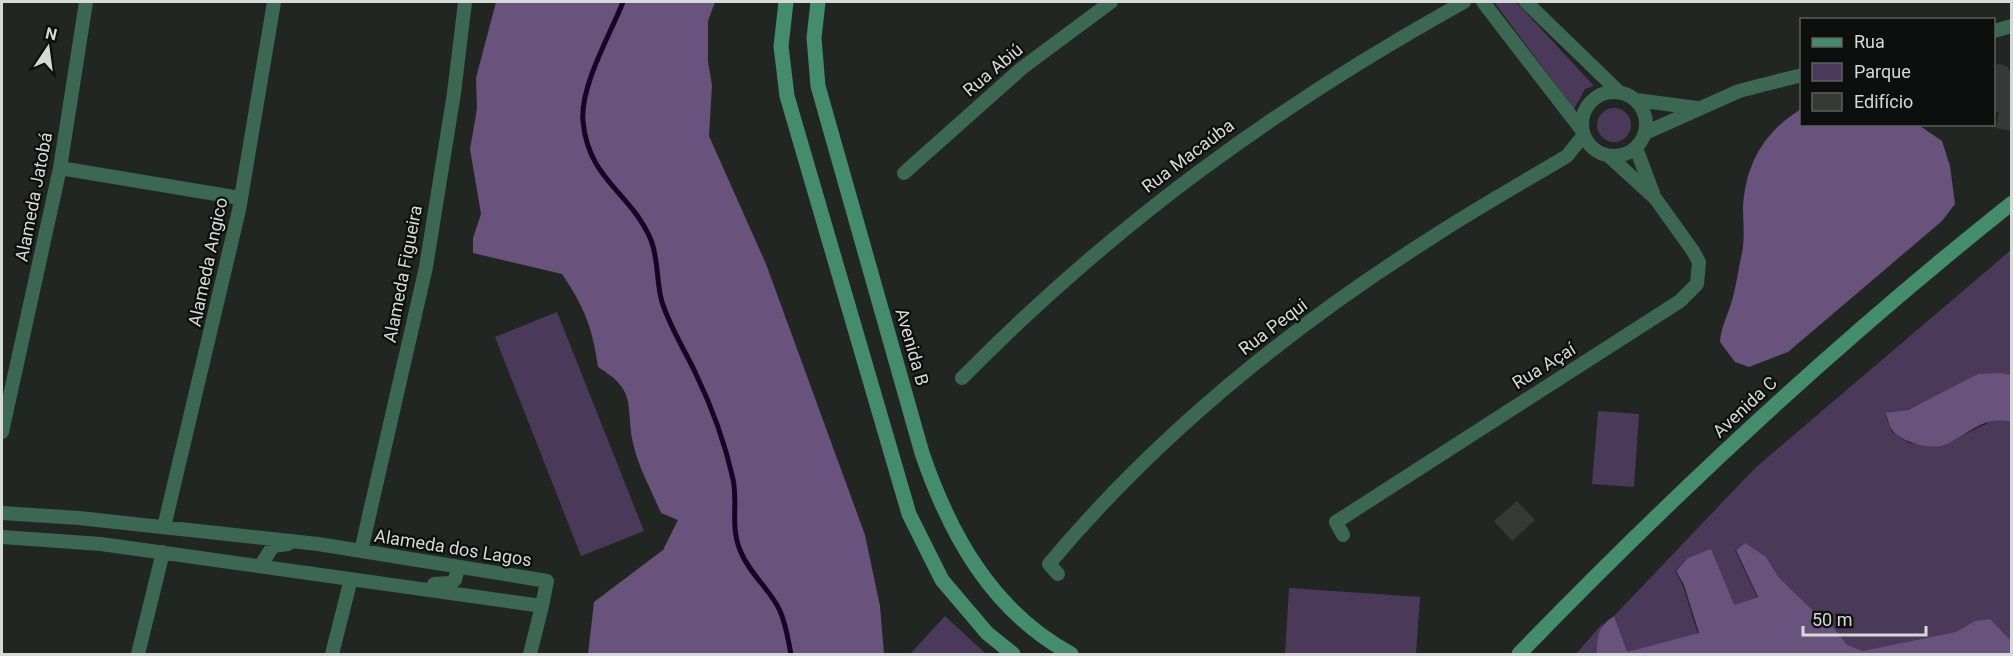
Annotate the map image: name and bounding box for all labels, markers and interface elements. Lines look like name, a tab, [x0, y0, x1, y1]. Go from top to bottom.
north arrow	[18, 18, 78, 78]
legend	[1800, 18, 1995, 126]
text: N	[44, 23, 59, 44]
text: Rua	[1854, 31, 1885, 52]
street label: Rua Abiú	[959, 39, 1027, 101]
text: Parque	[1854, 61, 1911, 82]
text: Edifício	[1854, 91, 1913, 112]
street label: Rua Macaúba	[1138, 114, 1238, 197]
street label: Alameda Jatobá	[11, 130, 56, 263]
street label: Alameda Angico	[184, 195, 231, 328]
street label: Alameda Figueira	[379, 203, 426, 344]
street label: Rua Pequi	[1234, 294, 1311, 359]
street label: Avenida B	[891, 306, 934, 388]
street label: Rua Açaí	[1508, 338, 1580, 393]
street label: Avenida C	[1708, 372, 1781, 442]
street label: Alameda dos Lagos	[373, 525, 533, 570]
scale bar	[1803, 599, 1926, 637]
text: 50 m	[1812, 609, 1852, 630]

